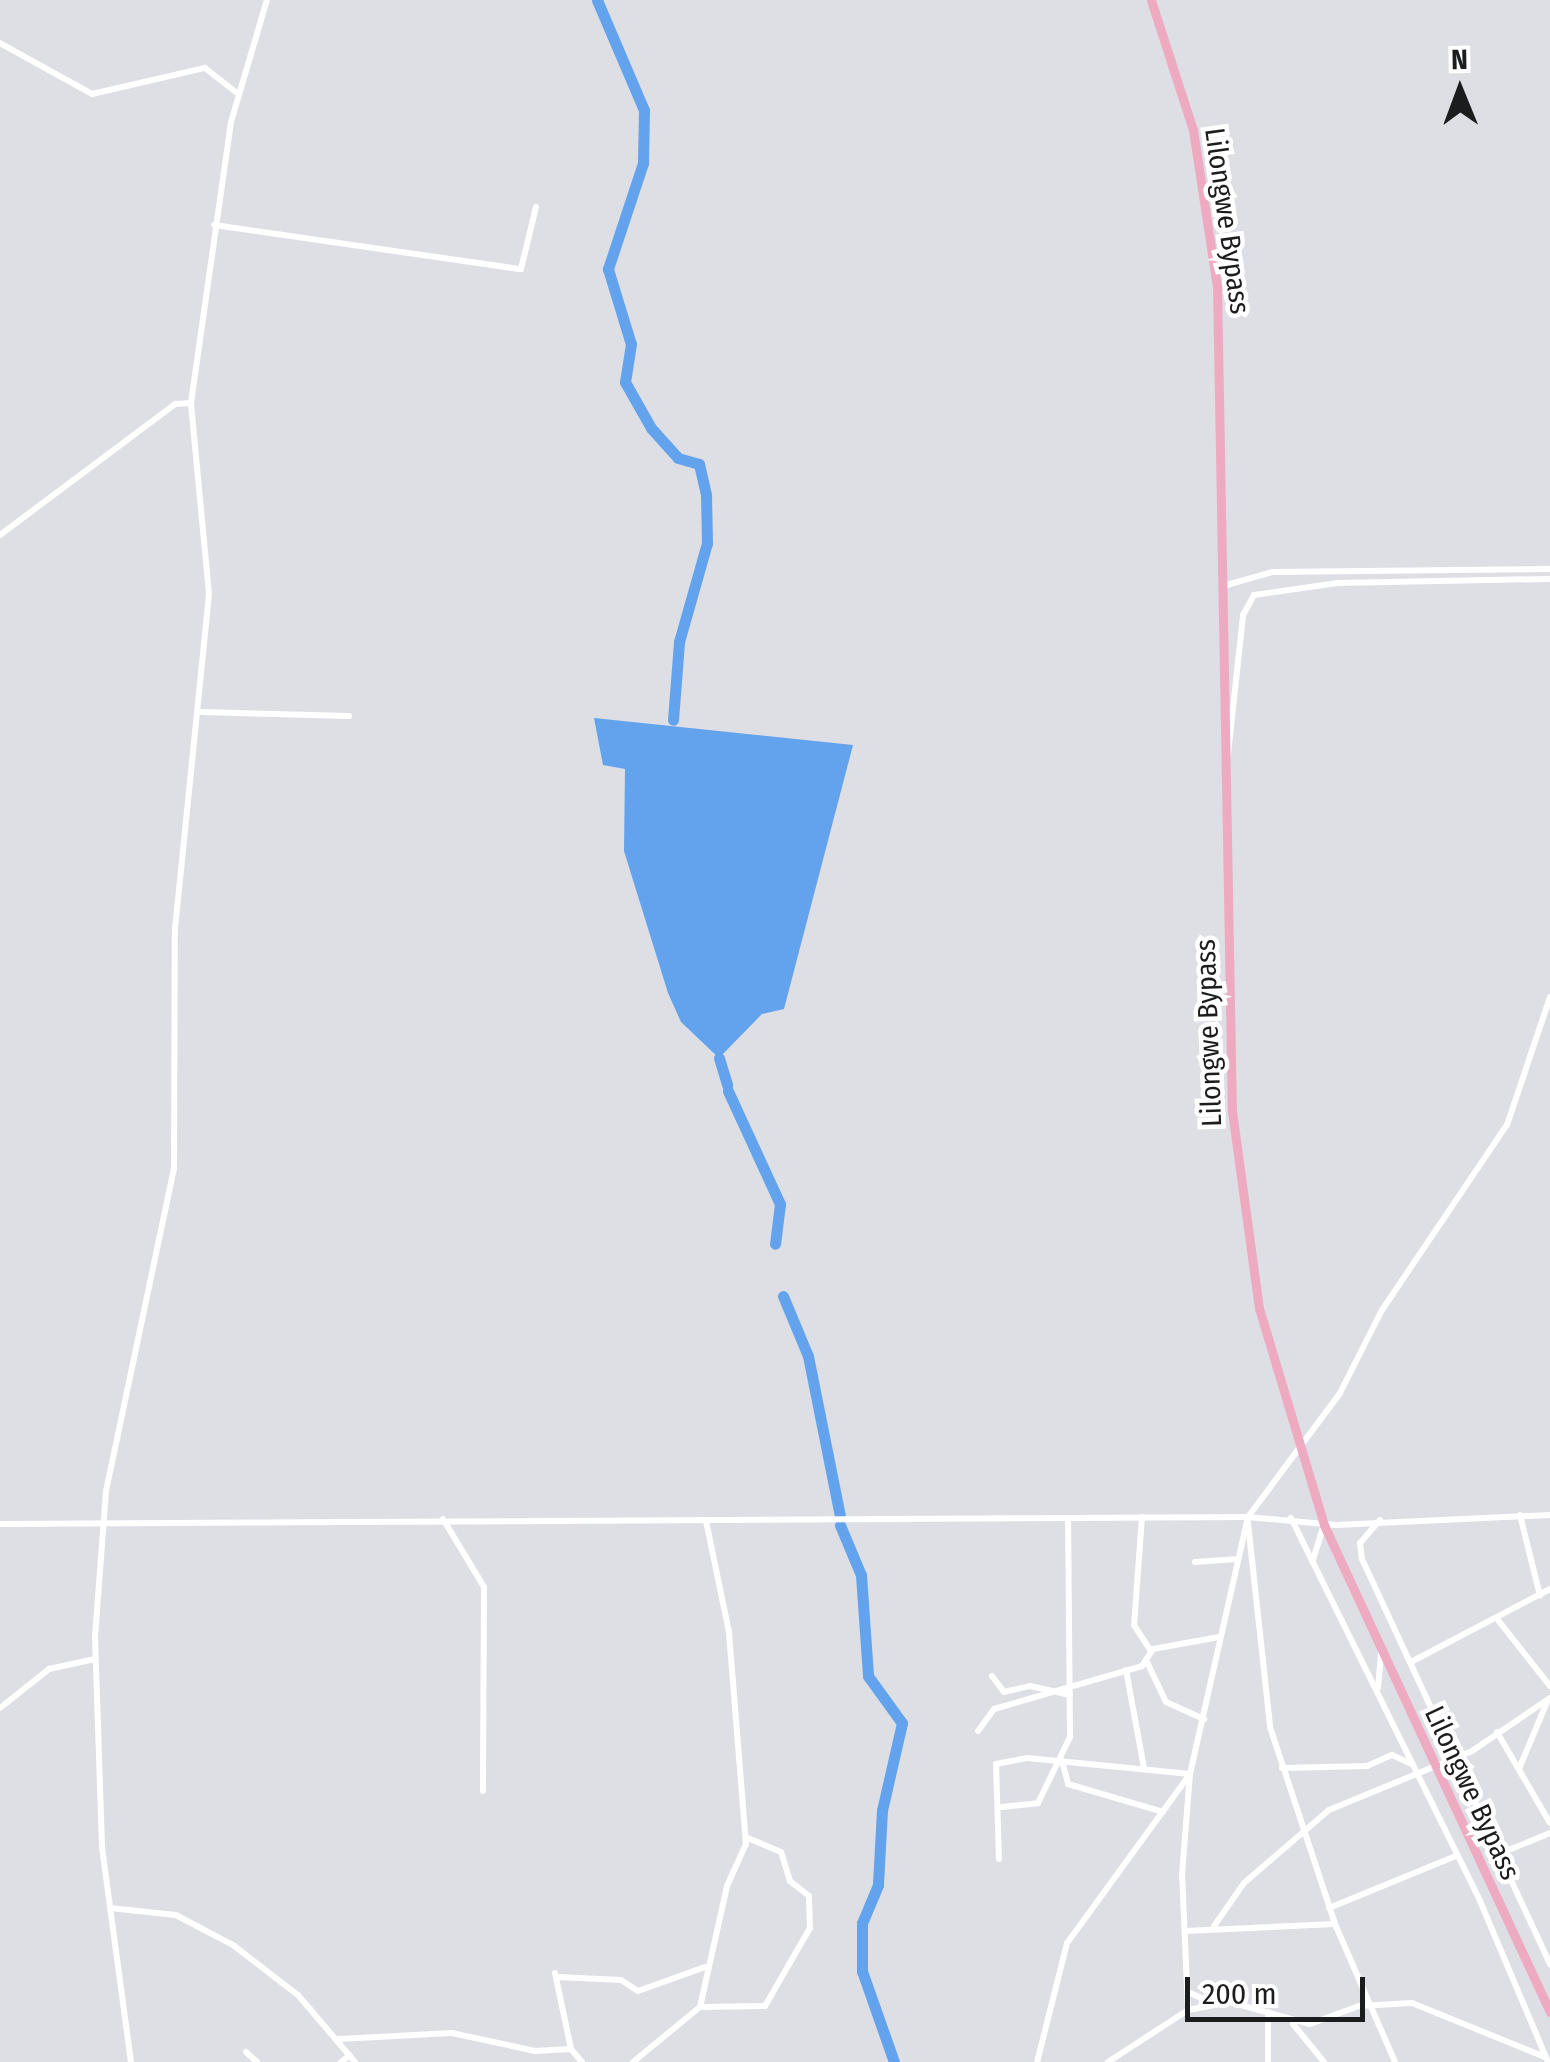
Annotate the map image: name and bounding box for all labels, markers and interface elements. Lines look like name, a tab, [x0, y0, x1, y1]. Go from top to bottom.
north arrow	[1410, 40, 1510, 140]
text: N	[1451, 43, 1468, 76]
street label: Lilongwe Bypass	[1197, 126, 1257, 316]
street label: Lilongwe Bypass	[1189, 939, 1229, 1127]
street label: Lilongwe Bypass	[1417, 1701, 1527, 1885]
scale bar	[1190, 1957, 1370, 2019]
text: 200 m	[1202, 1976, 1277, 2012]

